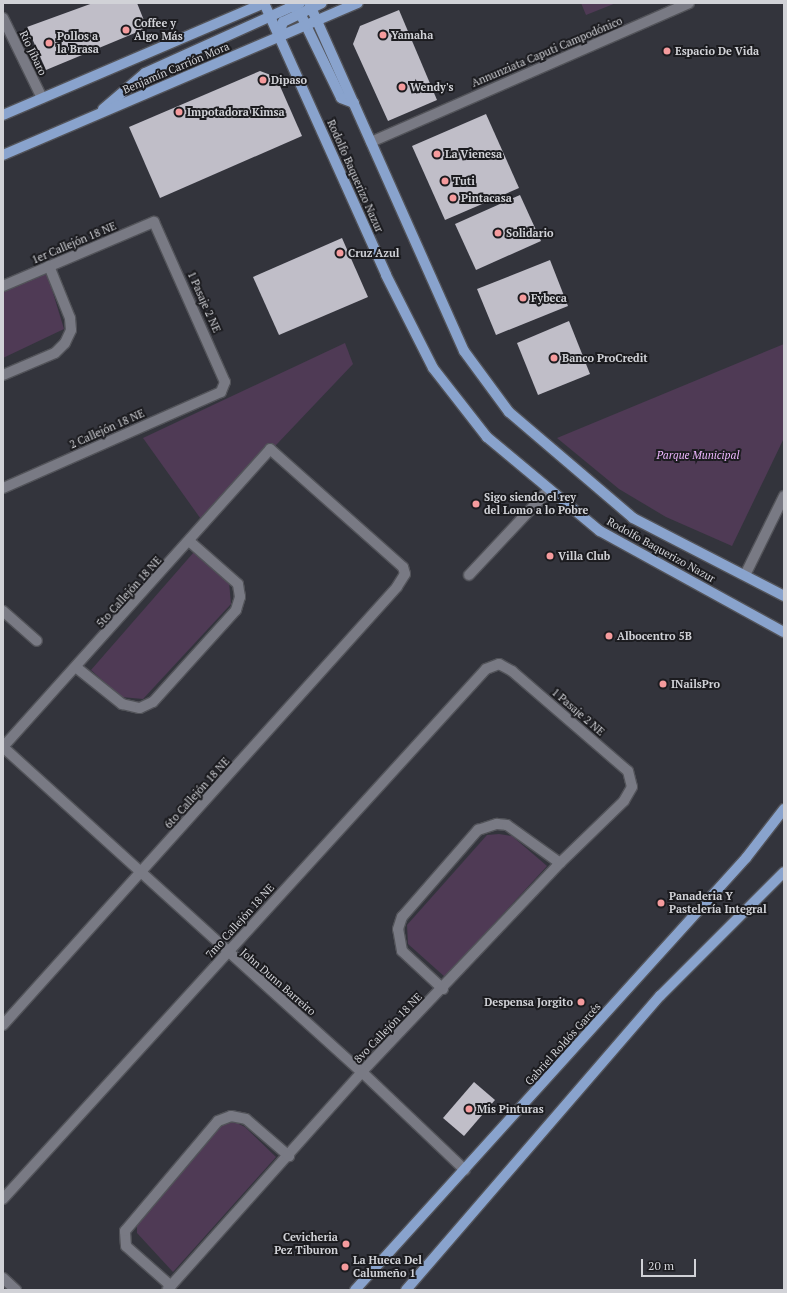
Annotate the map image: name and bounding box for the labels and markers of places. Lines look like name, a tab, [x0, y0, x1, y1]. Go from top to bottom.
place label: Coffee y Algo Más	[134, 17, 183, 43]
marker: Coffee y Algo Más	[121, 25, 131, 35]
place label: Yamaha	[391, 28, 433, 42]
place label: Pollos a la Brasa	[57, 30, 99, 56]
marker: Yamaha	[378, 30, 388, 40]
marker: Pollos a la Brasa	[44, 38, 54, 48]
place label: Espacio De Vida	[675, 44, 759, 58]
marker: Espacio De Vida	[662, 46, 672, 56]
place label: Dipaso	[271, 73, 307, 87]
marker: Dipaso	[258, 75, 268, 85]
place label: Wendy's	[410, 80, 453, 94]
marker: Wendy's	[397, 82, 407, 92]
place label: Impotadora Kimsa	[187, 105, 285, 119]
marker: Impotadora Kimsa	[174, 107, 184, 117]
place label: La Vienesa	[445, 147, 502, 161]
marker: La Vienesa	[432, 149, 442, 159]
place label: Tuti	[453, 174, 475, 188]
marker: Tuti	[440, 176, 450, 186]
place label: Pintacasa	[461, 191, 512, 205]
marker: Pintacasa	[448, 193, 458, 203]
place label: Solidario	[506, 226, 554, 240]
marker: Solidario	[493, 228, 503, 238]
place label: Cruz Azul	[348, 246, 400, 260]
marker: Cruz Azul	[335, 248, 345, 258]
place label: Fybeca	[531, 291, 567, 305]
marker: Fybeca	[518, 293, 528, 303]
place label: Banco ProCredit	[562, 351, 648, 365]
marker: Banco ProCredit	[549, 353, 559, 363]
place label: Sigo siendo el rey del Lomo a lo Pobre	[484, 491, 588, 517]
marker: Sigo siendo el rey del Lomo a lo Pobre	[471, 499, 481, 509]
place label: Villa Club	[558, 549, 610, 563]
marker: Villa Club	[545, 551, 555, 561]
place label: Albocentro 5B	[617, 629, 692, 643]
marker: Albocentro 5B	[604, 631, 614, 641]
place label: INailsPro	[671, 677, 720, 691]
marker: INailsPro	[658, 679, 668, 689]
place label: Panaderia Y Pastelería Integral	[669, 890, 767, 916]
marker: Panaderia Y Pastelería Integral	[656, 898, 666, 908]
place label: Despensa Jorgito	[484, 995, 573, 1009]
marker: Despensa Jorgito	[576, 997, 586, 1007]
place label: Mis Pinturas	[477, 1102, 544, 1116]
marker: Mis Pinturas	[464, 1104, 474, 1114]
place label: Cevicheria Pez Tiburon	[274, 1231, 338, 1257]
marker: Cevicheria Pez Tiburon	[341, 1239, 351, 1249]
place label: La Hueca Del Calumeño 1	[353, 1254, 422, 1280]
marker: La Hueca Del Calumeño 1	[340, 1262, 350, 1272]

